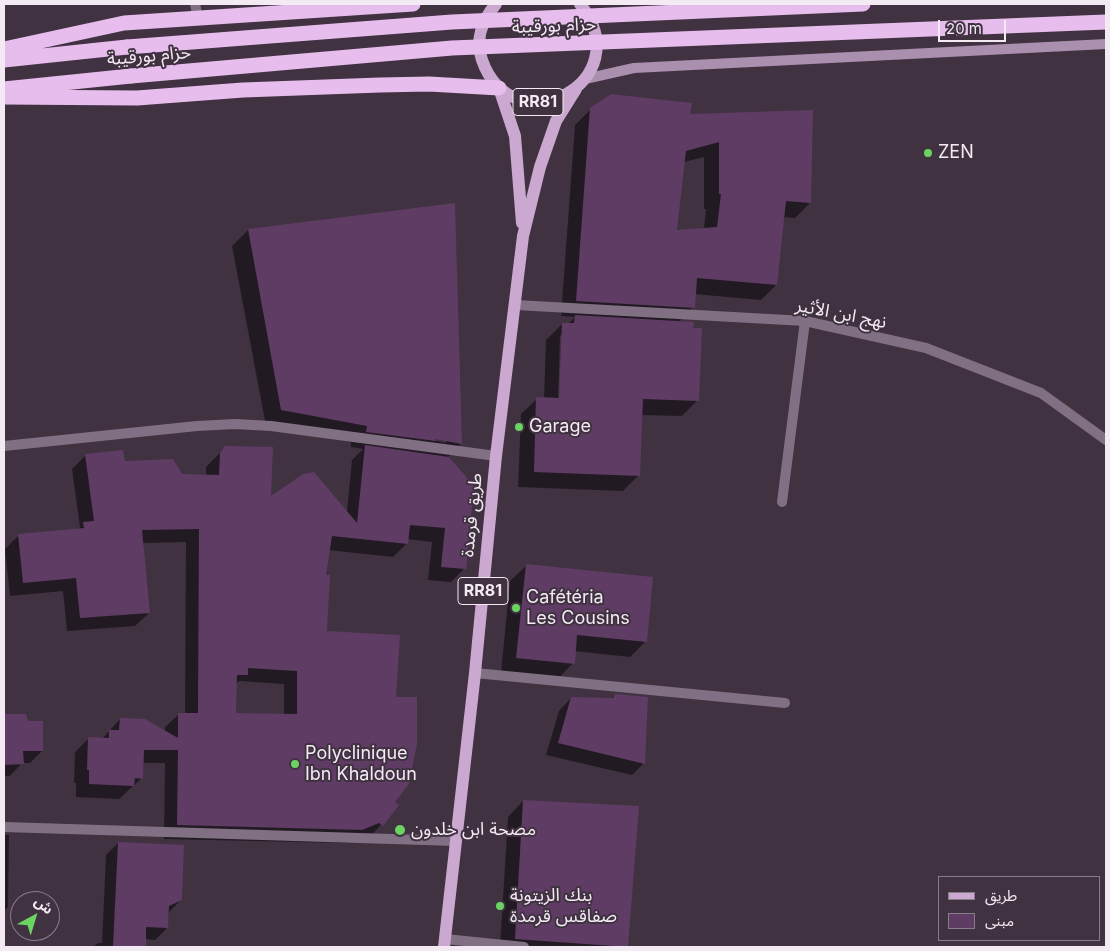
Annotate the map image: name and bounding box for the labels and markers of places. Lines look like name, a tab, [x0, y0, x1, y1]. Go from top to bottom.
place label: ZEN	[938, 142, 974, 164]
marker: ZEN	[922, 147, 934, 159]
place label: Garage	[529, 416, 591, 438]
marker: Garage	[513, 421, 525, 433]
place label: Cafétéria Les Cousins	[526, 587, 630, 630]
marker: Cafétéria Les Cousins	[510, 602, 522, 614]
place label: Polyclinique Ibn Khaldoun	[305, 743, 417, 786]
marker: Polyclinique Ibn Khaldoun	[289, 758, 301, 770]
place label: مصحة ابن خلدون	[411, 819, 536, 841]
marker: مصحة ابن خلدون	[393, 823, 407, 837]
place label: بنك الزيتونة صفاقس قرمدة	[510, 885, 617, 928]
marker: بنك الزيتونة صفاقس قرمدة	[494, 900, 506, 912]

